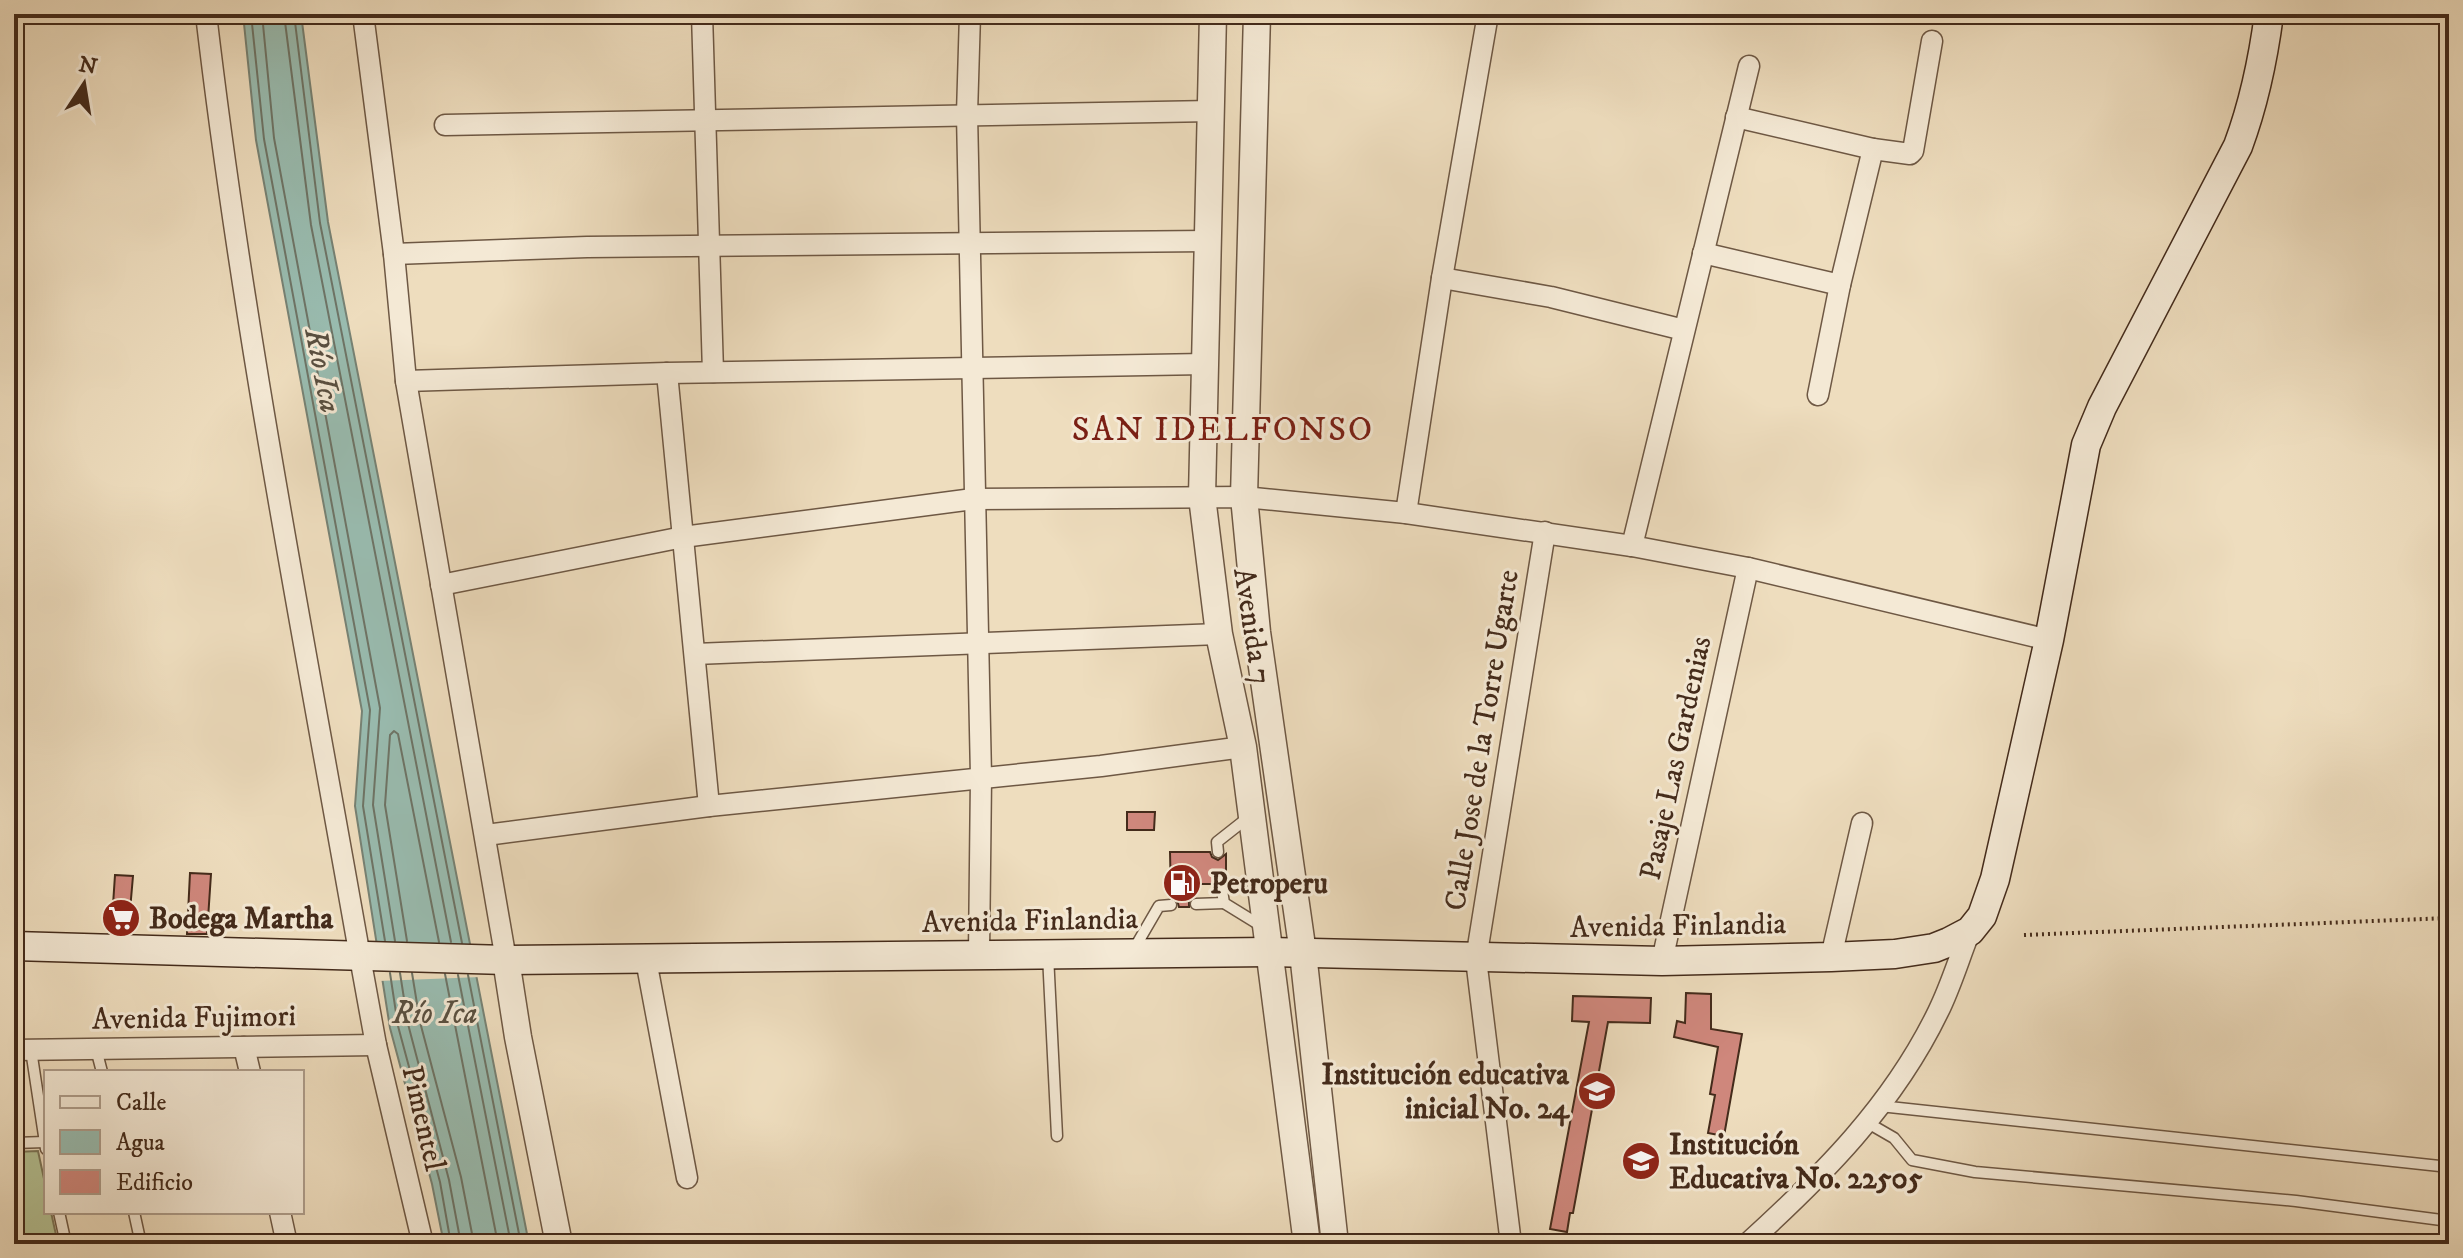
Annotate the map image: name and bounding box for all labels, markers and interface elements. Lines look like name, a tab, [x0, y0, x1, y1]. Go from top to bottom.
north arrow	[44, 44, 124, 124]
text: N	[76, 51, 99, 81]
water label: Río Ica	[294, 324, 350, 416]
district label: SAN IDELFONSO	[1072, 409, 1374, 451]
street label: Avenida 7	[1224, 565, 1279, 687]
street label: Calle Jose de la Torre Ugarte	[1437, 567, 1528, 913]
street label: Pasaje Las Gardenias	[1633, 633, 1720, 884]
fuel station icon: Petroperu	[1161, 862, 1203, 904]
place label: Petroperu	[1210, 866, 1328, 903]
supermarket icon: Bodega Martha	[100, 897, 142, 939]
place label: Bodega Martha	[149, 901, 334, 938]
street label: Avenida Finlandia	[922, 901, 1139, 942]
street label: Avenida Finlandia	[1570, 906, 1787, 947]
water label: Río Ica	[391, 994, 478, 1034]
street label: Avenida Fujimori	[92, 998, 297, 1039]
place label: Institución educativa inicial No. 24	[1321, 1057, 1571, 1128]
street label: Pimentel	[393, 1062, 453, 1174]
legend	[44, 1070, 304, 1214]
school or university icon: Institución educativa inicial No. 24	[1576, 1070, 1618, 1112]
text: Calle	[116, 1088, 166, 1118]
place label: Institución Educativa No. 22505	[1669, 1127, 1923, 1198]
text: Agua	[116, 1128, 166, 1158]
school or university icon: Institución Educativa No. 22505	[1620, 1140, 1662, 1182]
text: Edificio	[116, 1168, 193, 1198]

